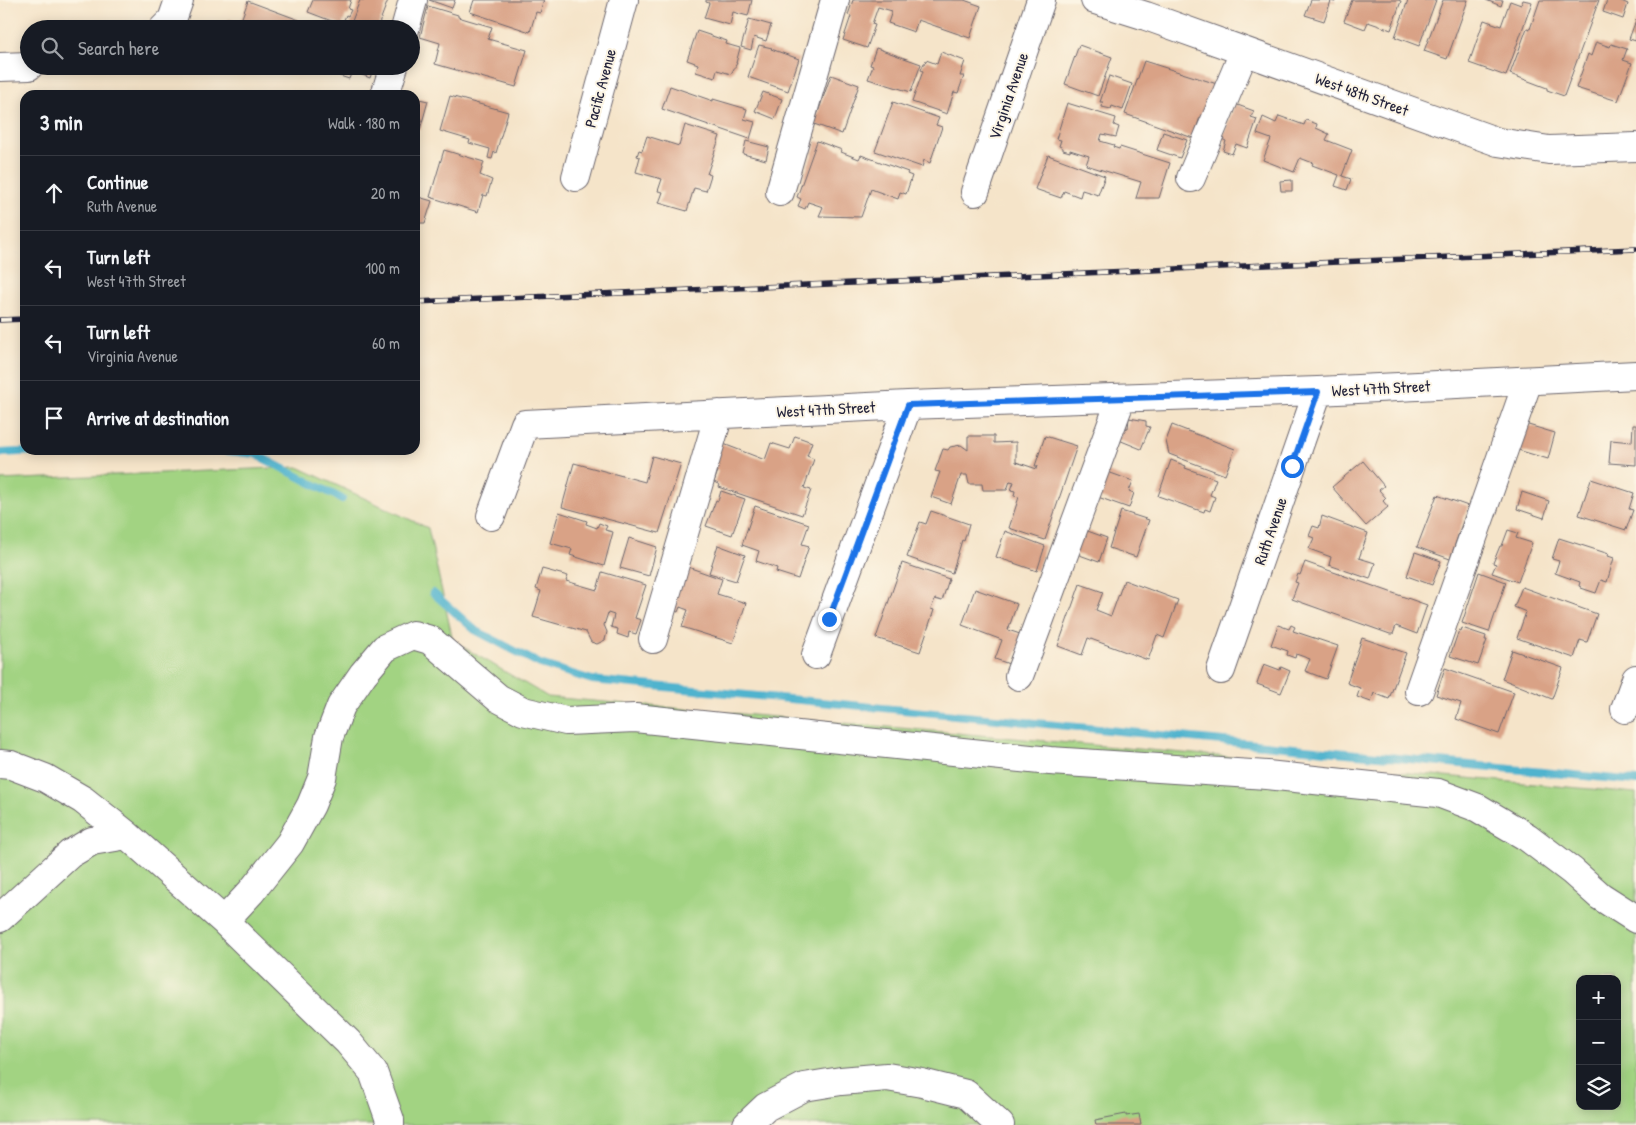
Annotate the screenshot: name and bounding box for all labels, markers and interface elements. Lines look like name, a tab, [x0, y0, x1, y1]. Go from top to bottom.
search box	[20, 20, 420, 75]
icon: search	[38, 34, 66, 62]
text: Search here	[78, 35, 159, 61]
street label: Pacific Avenue	[579, 46, 621, 130]
street label: Virginia Avenue	[983, 49, 1033, 143]
street label: West 48th Street	[1312, 67, 1412, 121]
text: 3 min	[40, 108, 83, 137]
text: Walk · 180 m	[328, 112, 400, 134]
text: Continue	[87, 169, 148, 195]
icon: ahead	[40, 179, 68, 207]
text: 20 m	[371, 182, 400, 204]
text: Ruth Avenue	[87, 195, 157, 217]
text: Turn left	[87, 244, 150, 270]
icon: left	[40, 254, 68, 282]
text: 100 m	[365, 257, 400, 279]
text: West 47th Street	[87, 270, 186, 292]
text: Turn left	[87, 319, 150, 345]
icon: left	[40, 329, 68, 357]
text: 60 m	[372, 332, 400, 354]
text: Virginia Avenue	[87, 345, 178, 367]
street label: West 47th Street	[1331, 374, 1431, 402]
street label: West 47th Street	[776, 395, 876, 423]
icon: arrive	[40, 404, 68, 432]
text: Arrive at destination	[87, 405, 229, 431]
route start	[1281, 455, 1304, 478]
street label: Ruth Avenue	[1248, 494, 1292, 568]
route end	[818, 608, 841, 631]
map controls	[1576, 975, 1621, 1110]
button: +	[1576, 975, 1621, 1020]
button: −	[1576, 1020, 1621, 1065]
button: layers	[1576, 1065, 1621, 1110]

